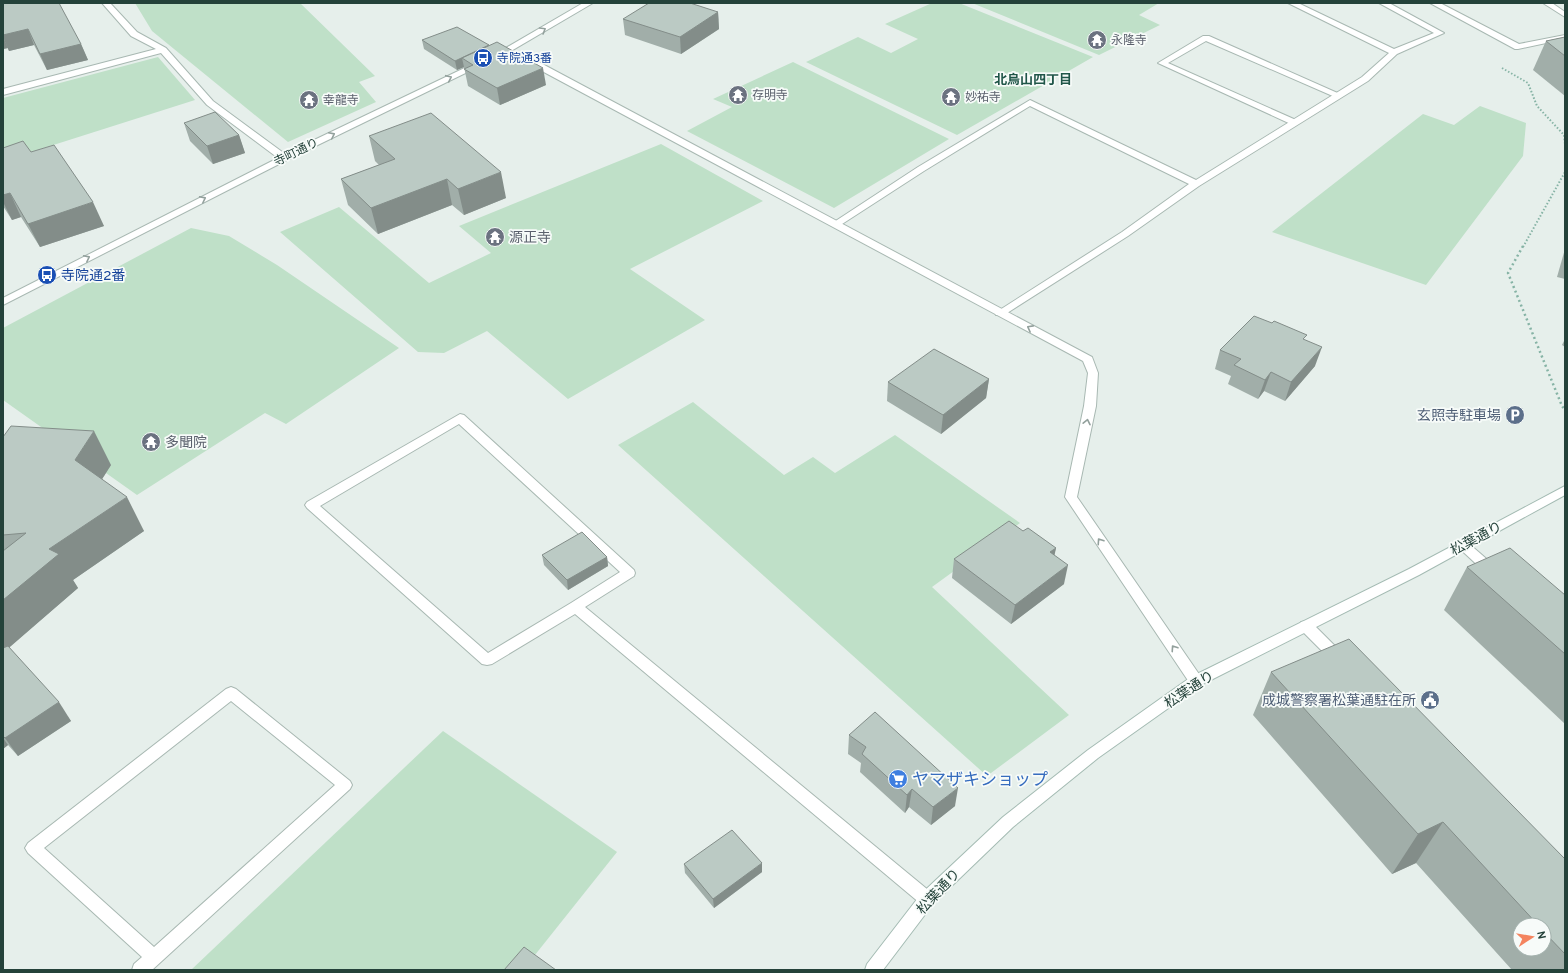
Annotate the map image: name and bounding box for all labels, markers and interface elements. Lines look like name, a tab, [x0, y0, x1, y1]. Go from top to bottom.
one-way arrow	[539, 28, 546, 35]
temple icon: 永隆寺	[1086, 29, 1108, 51]
place label: 永隆寺	[1111, 33, 1147, 49]
bus stop icon: 寺院通3番	[472, 47, 494, 69]
place label: 寺院通3番	[497, 51, 552, 67]
district label: 北烏山四丁目	[994, 72, 1072, 89]
one-way arrow	[445, 75, 452, 83]
temple icon: 存明寺	[727, 84, 749, 106]
temple icon: 妙祐寺	[940, 86, 962, 108]
place label: 存明寺	[752, 88, 788, 104]
temple icon: 幸龍寺	[298, 89, 320, 111]
place label: 妙祐寺	[965, 90, 1001, 106]
place label: 幸龍寺	[323, 93, 359, 109]
one-way arrow	[328, 132, 335, 140]
street label: 寺町通り	[271, 135, 322, 171]
one-way arrow	[199, 196, 206, 204]
temple icon: 源正寺	[484, 226, 506, 248]
place label: 源正寺	[509, 230, 551, 247]
one-way arrow	[83, 256, 91, 263]
bus stop icon: 寺院通2番	[36, 264, 58, 286]
place label: 寺院通2番	[61, 268, 126, 285]
one-way arrow	[1027, 326, 1034, 333]
parking icon: 玄照寺駐車場	[1504, 404, 1526, 426]
place label: 玄照寺駐車場	[1417, 408, 1501, 425]
one-way arrow	[1082, 419, 1090, 425]
temple icon: 多聞院	[140, 431, 162, 453]
place label: 多聞院	[165, 435, 207, 452]
street label: 松葉通り	[1448, 519, 1505, 560]
one-way arrow	[1098, 538, 1105, 545]
one-way arrow	[1172, 646, 1179, 653]
street label: 松葉通り	[1162, 668, 1218, 713]
public building icon: 成城警察署松葉通駐在所	[1419, 689, 1441, 711]
place label: 成城警察署松葉通駐在所	[1262, 693, 1416, 710]
supermarket icon: ヤマザキショップ	[887, 768, 909, 790]
place label: ヤマザキショップ	[912, 770, 1048, 792]
street label: 松葉通り	[914, 866, 964, 918]
north arrow	[1512, 917, 1552, 957]
text: N	[1533, 930, 1548, 940]

